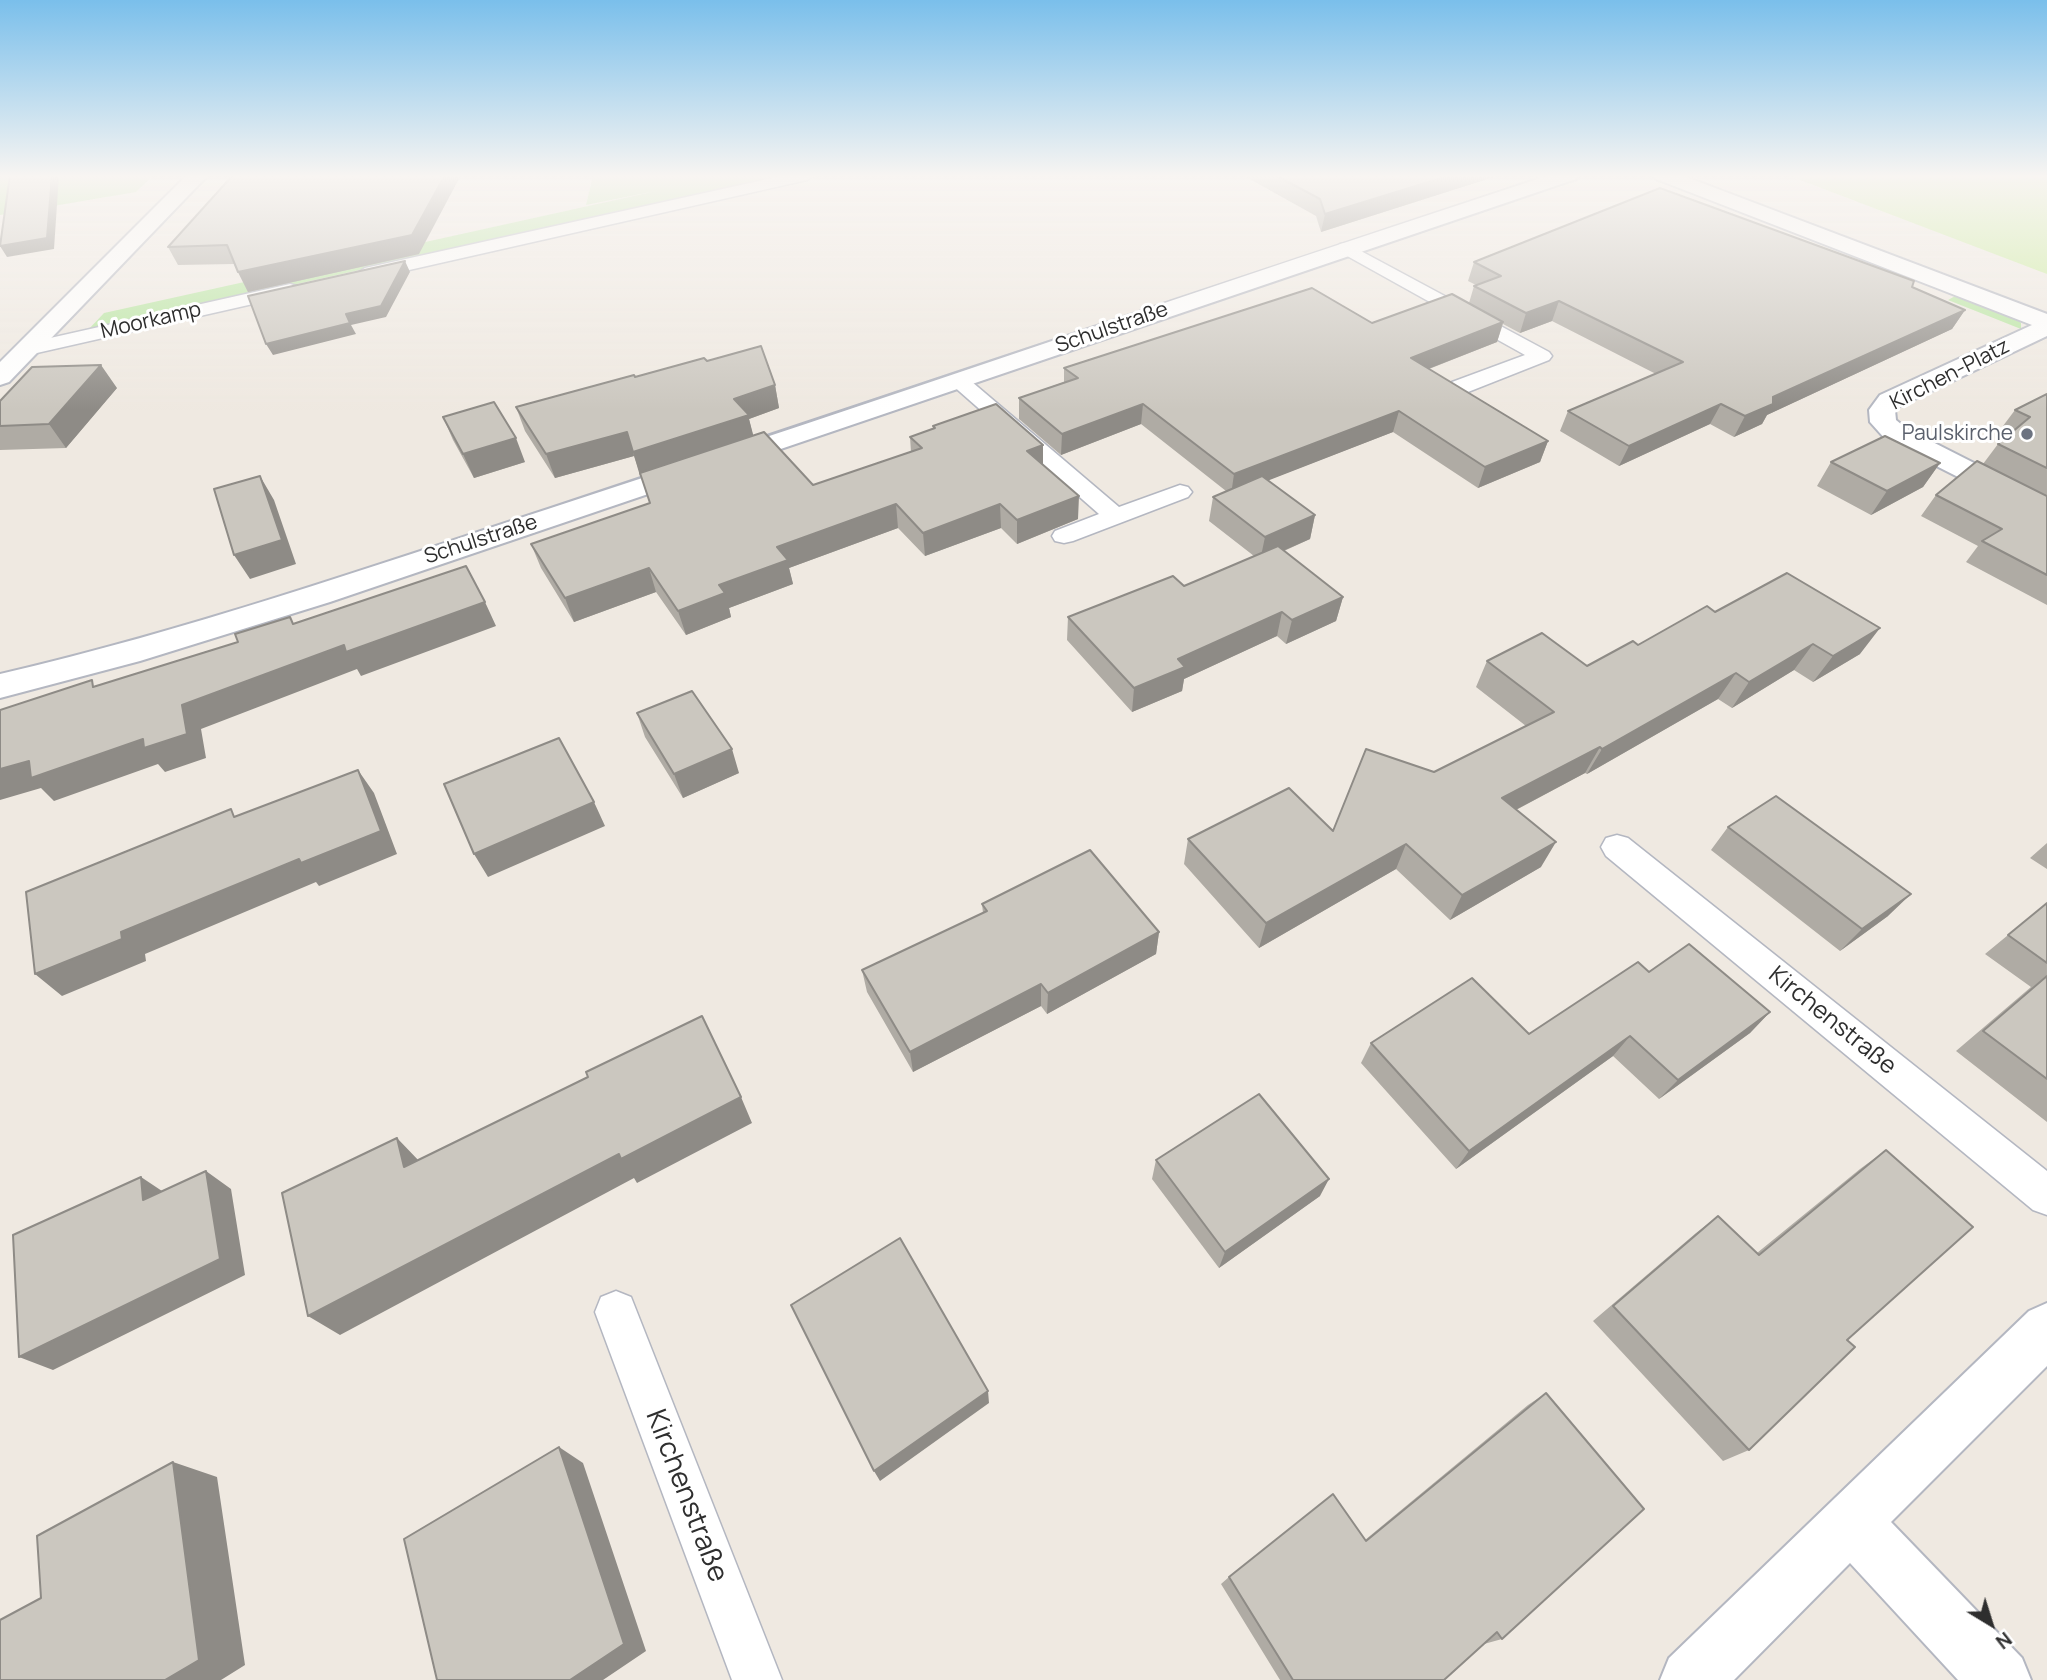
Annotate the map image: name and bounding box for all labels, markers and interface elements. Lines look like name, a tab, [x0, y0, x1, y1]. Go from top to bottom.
street label: Moorkamp	[98, 297, 204, 345]
street label: Schulstraße	[1052, 297, 1172, 359]
street label: Kirchen-Platz	[1886, 334, 2014, 416]
place label: Paulskirche	[1902, 421, 2013, 447]
marker: Paulskirche	[2019, 426, 2035, 442]
street label: Schulstraße	[421, 510, 541, 570]
street label: Kirchenstraße	[1762, 961, 1902, 1081]
street label: Kirchenstraße	[638, 1405, 734, 1587]
north arrow	[1956, 1589, 2026, 1659]
text: N	[1991, 1626, 2017, 1655]

